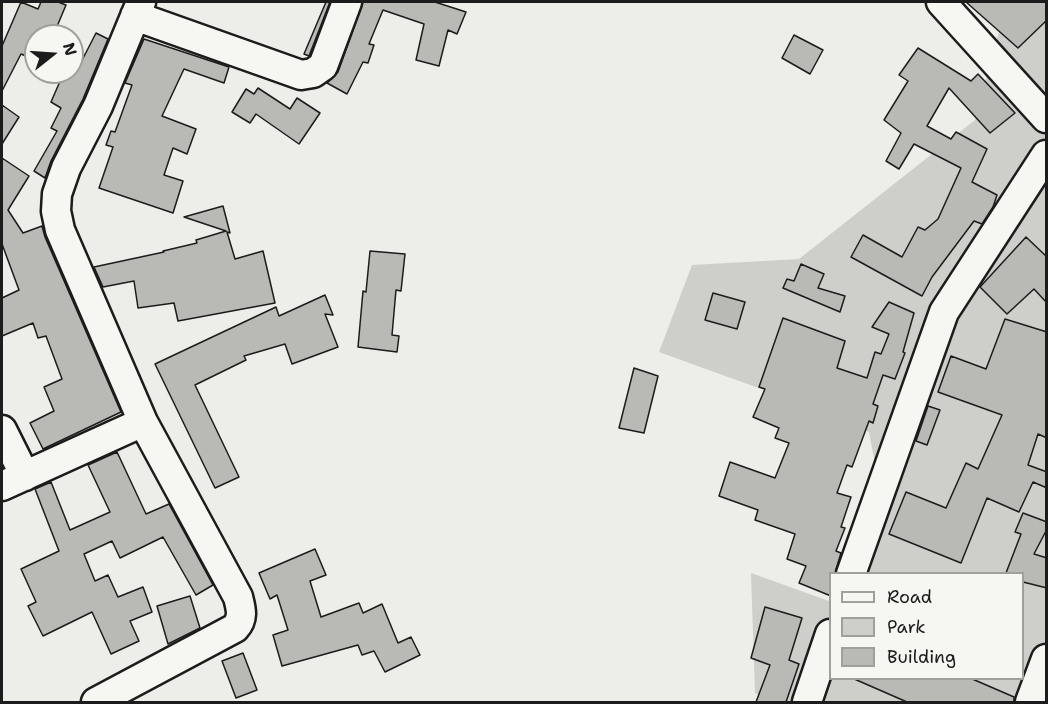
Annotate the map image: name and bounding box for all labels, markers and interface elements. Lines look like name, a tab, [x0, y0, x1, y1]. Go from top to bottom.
north arrow	[24, 24, 84, 84]
text: N	[58, 40, 82, 58]
legend	[829, 572, 1024, 680]
text: Road	[887, 585, 932, 609]
text: Park	[887, 615, 926, 639]
text: Building	[887, 645, 956, 669]

